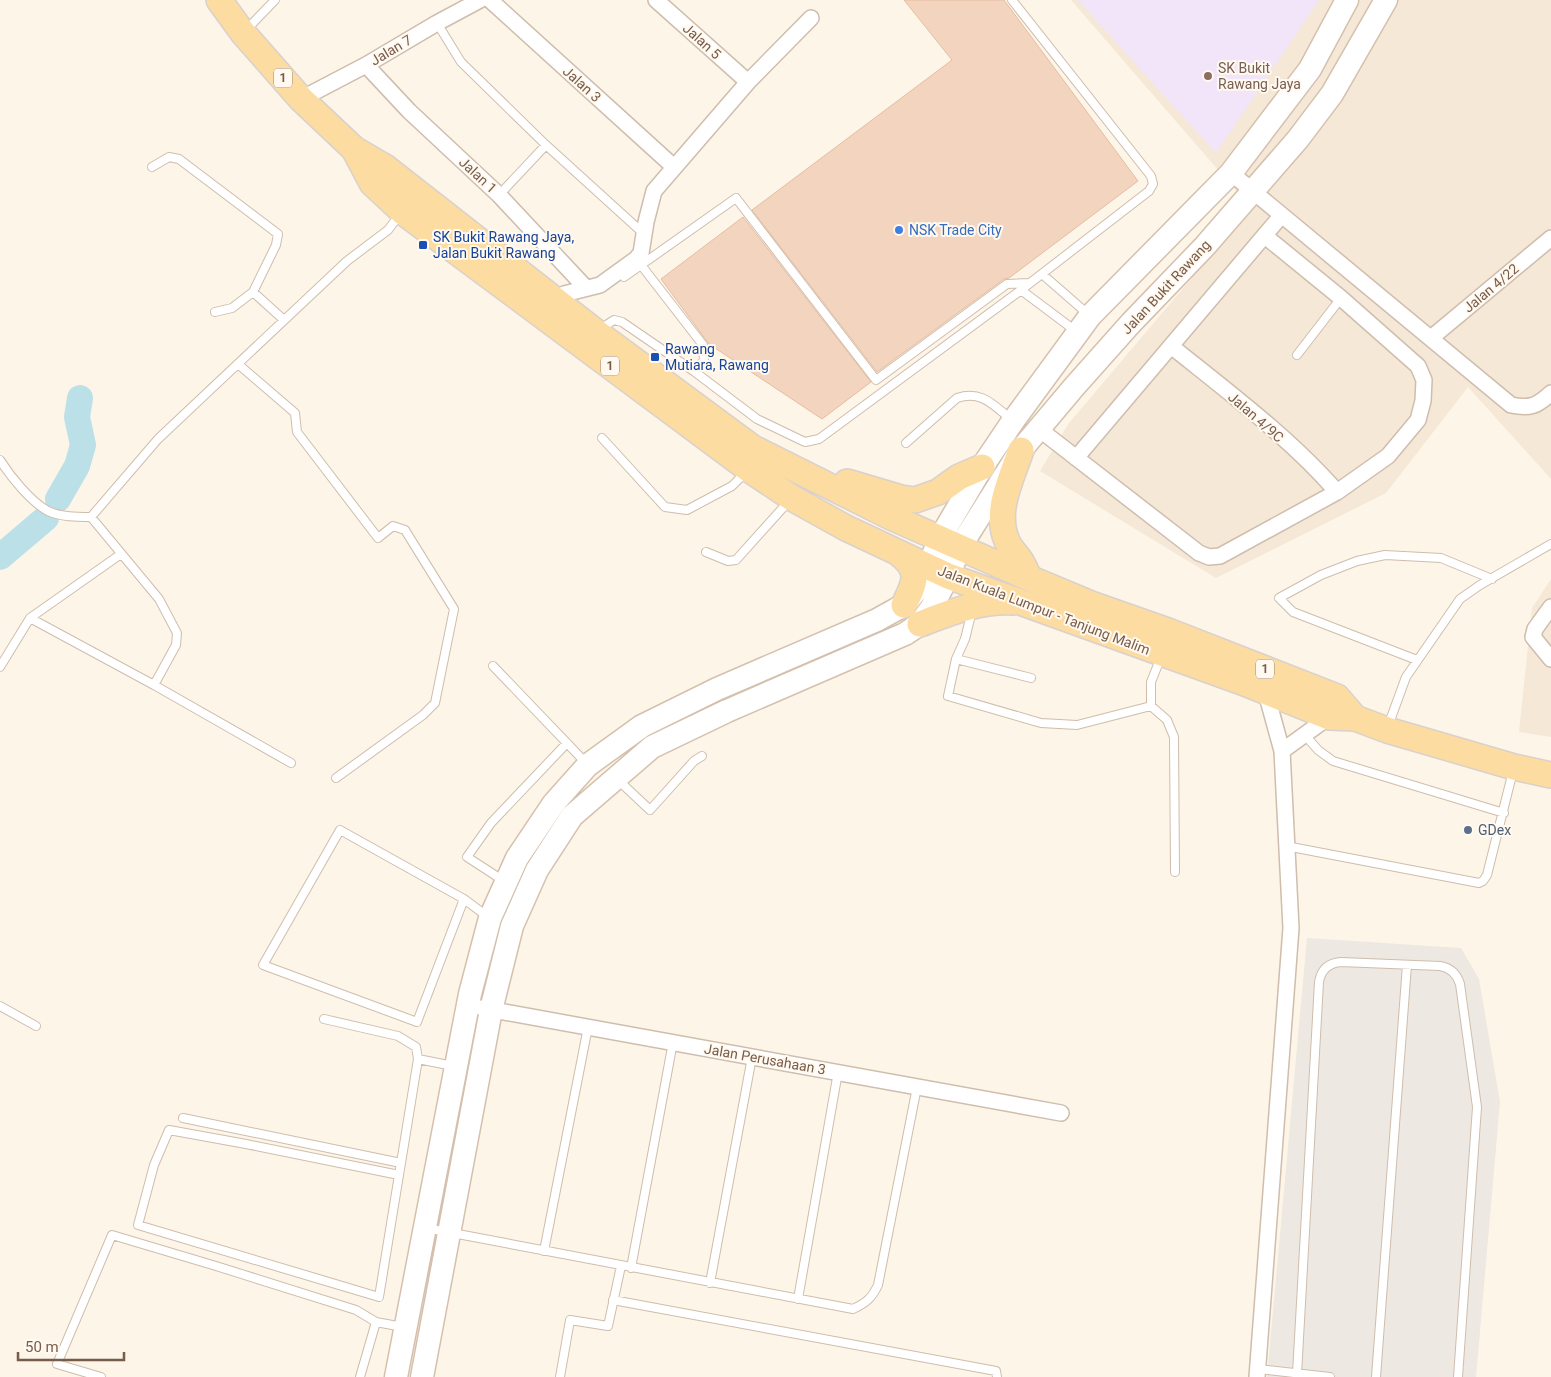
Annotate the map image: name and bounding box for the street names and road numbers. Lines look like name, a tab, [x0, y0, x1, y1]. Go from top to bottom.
street label: Jalan 5	[680, 20, 724, 62]
street label: Jalan 7	[367, 31, 415, 69]
street label: Jalan 3	[560, 63, 604, 105]
road number: 1	[274, 68, 292, 88]
street label: Jalan 1	[456, 154, 500, 196]
street label: Jalan Bukit Rawang	[1118, 237, 1214, 337]
street label: Jalan 4/22	[1460, 260, 1522, 316]
road number: 1	[601, 356, 619, 376]
street label: Jalan 4/9C	[1225, 389, 1287, 445]
street label: Jalan Kuala Lumpur - Tanjung Malim	[936, 562, 1152, 658]
road number: 1	[1256, 660, 1274, 679]
street label: Jalan Perusahaan 3	[703, 1040, 827, 1078]

